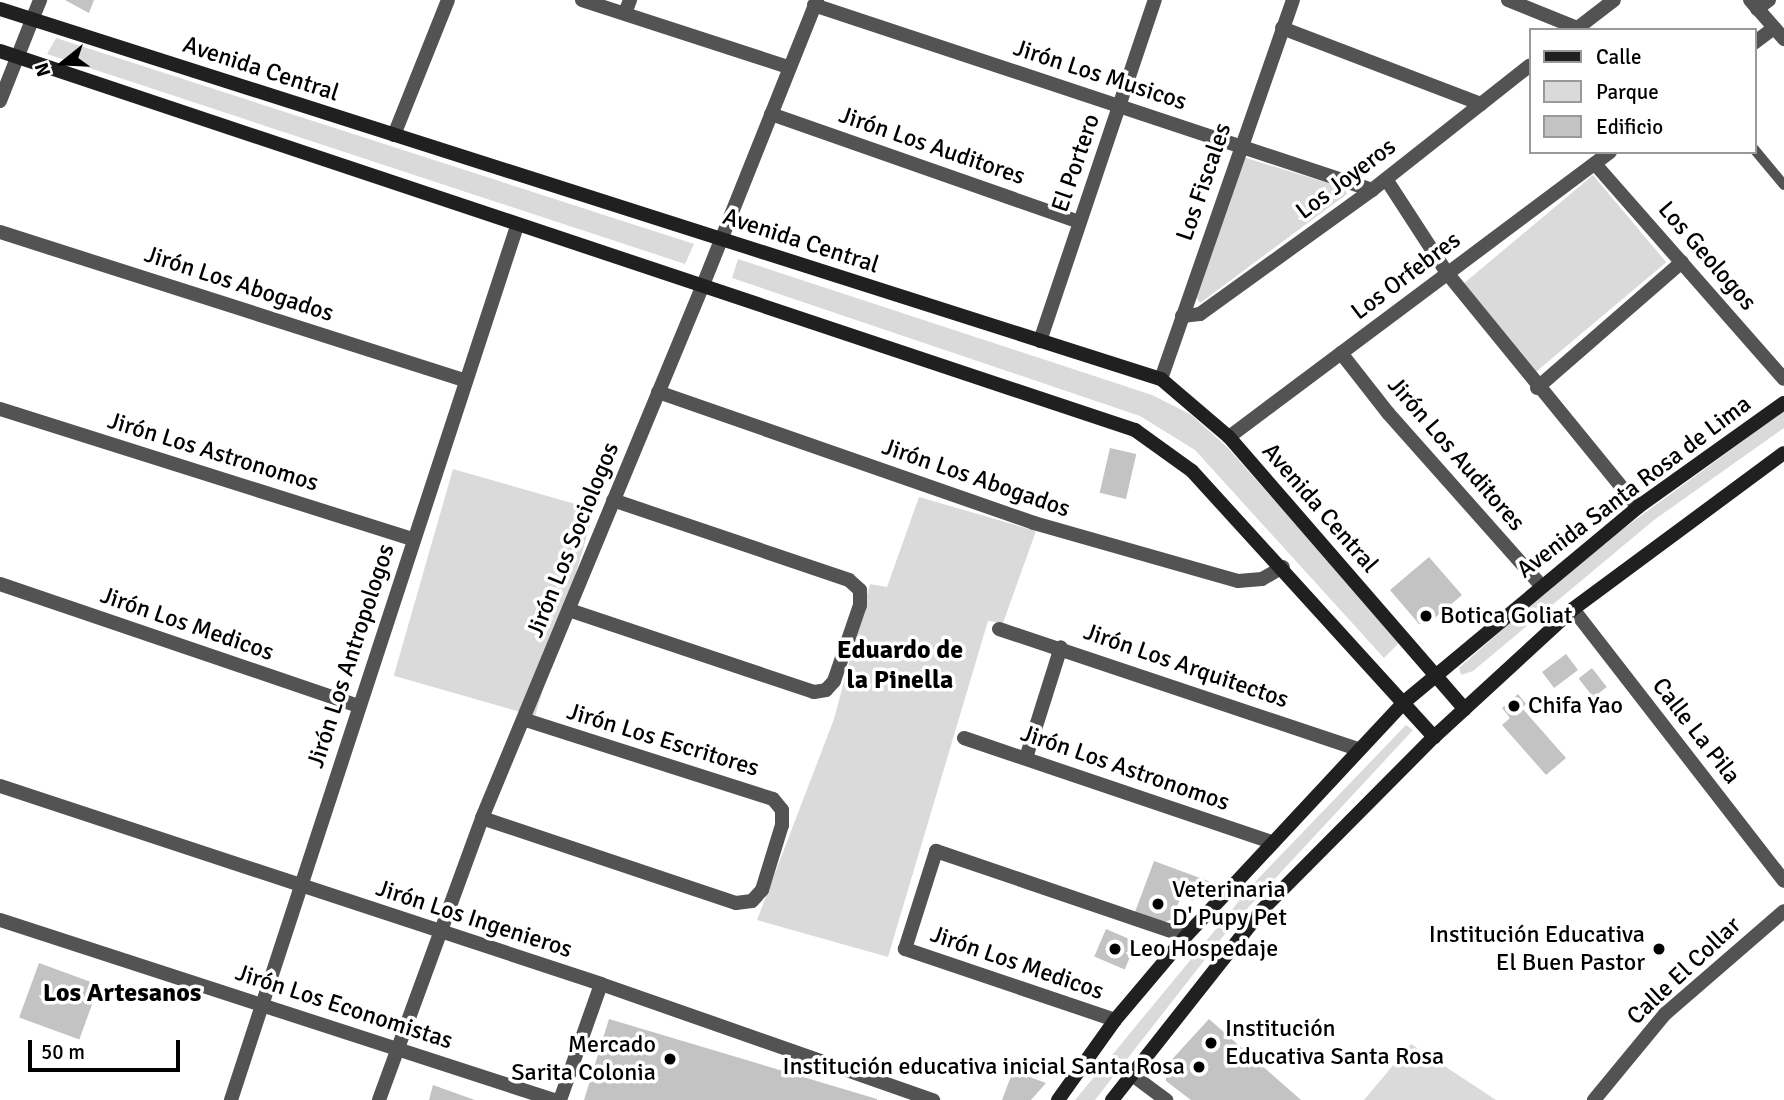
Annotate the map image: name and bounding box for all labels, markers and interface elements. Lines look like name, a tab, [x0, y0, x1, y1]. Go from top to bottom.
north arrow	[28, 28, 98, 98]
legend	[1528, 28, 1756, 154]
street label: Avenida Central	[179, 30, 343, 108]
street label: Jirón Los Musicos	[1010, 33, 1190, 117]
text: Calle	[1596, 44, 1642, 70]
text: N	[30, 59, 56, 79]
text: Parque	[1596, 79, 1659, 105]
street label: Jirón Los Auditores	[835, 101, 1029, 191]
street label: El Portero	[1046, 110, 1106, 216]
text: Edificio	[1596, 114, 1663, 140]
street label: Los Fiscales	[1170, 119, 1238, 245]
street label: Los Joyeros	[1290, 132, 1402, 226]
street label: Los Geologos	[1652, 196, 1762, 316]
street label: Avenida Central	[719, 202, 883, 280]
street label: Los Orfebres	[1346, 226, 1466, 326]
street label: Jirón Los Abogados	[141, 240, 337, 328]
street label: Jirón Los Auditores	[1381, 371, 1531, 537]
street label: Avenida Santa Rosa de Lima	[1511, 390, 1757, 584]
street label: Jirón Los Astronomos	[104, 406, 322, 498]
street label: Jirón Los Abogados	[878, 432, 1074, 524]
street label: Avenida Central	[1256, 437, 1384, 579]
street label: Jirón Los Sociologos	[521, 438, 625, 642]
street label: Jirón Los Antropologos	[301, 540, 401, 772]
street label: Jirón Los Medicos	[97, 581, 277, 667]
place label: Botica Goliat	[1440, 602, 1572, 630]
marker: Botica Goliat	[1418, 608, 1434, 624]
street label: Jirón Los Arquitectos	[1080, 617, 1292, 715]
district label: Eduardo de la Pinella	[837, 635, 963, 696]
street label: Calle La Pila	[1646, 672, 1746, 790]
place label: Chifa Yao	[1528, 692, 1623, 720]
street label: Jirón Los Escritores	[564, 697, 762, 783]
marker: Chifa Yao	[1506, 698, 1522, 714]
street label: Jirón Los Astronomos	[1017, 719, 1233, 817]
street label: Jirón Los Ingenieros	[372, 874, 576, 964]
place label: Veterinaria D' Pupy Pet	[1172, 876, 1287, 932]
marker: Veterinaria D' Pupy Pet	[1150, 896, 1166, 912]
street label: Calle El Collar	[1621, 911, 1747, 1031]
street label: Jirón Los Medicos	[927, 920, 1107, 1006]
place label: Institución Educativa El Buen Pastor	[1429, 921, 1645, 977]
place label: Leo Hospedaje	[1129, 935, 1278, 963]
marker: Leo Hospedaje	[1107, 941, 1123, 957]
marker: Institución Educativa El Buen Pastor	[1651, 941, 1667, 957]
street label: Jirón Los Economistas	[232, 958, 456, 1056]
district label: Los Artesanos	[43, 978, 201, 1010]
place label: Institución Educativa Santa Rosa	[1225, 1015, 1444, 1071]
scale bar	[32, 1026, 184, 1070]
place label: Mercado Sarita Colonia	[511, 1031, 656, 1087]
marker: Institución Educativa Santa Rosa	[1203, 1035, 1219, 1051]
text: 50 m	[41, 1039, 85, 1065]
marker: Mercado Sarita Colonia	[662, 1051, 678, 1067]
place label: Institución educativa inicial Santa Rosa	[782, 1053, 1185, 1081]
marker: Institución educativa inicial Santa Rosa	[1191, 1059, 1207, 1075]

